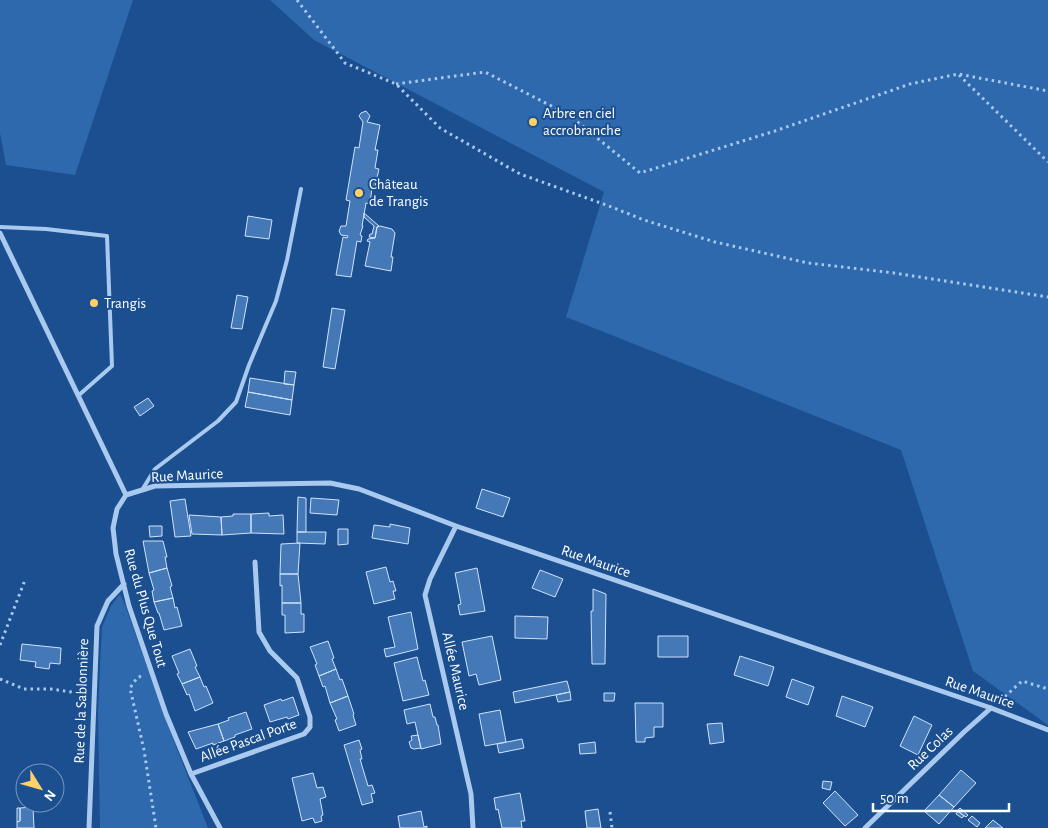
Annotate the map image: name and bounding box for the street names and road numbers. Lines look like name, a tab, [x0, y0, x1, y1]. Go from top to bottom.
street label: Rue Maurice	[151, 466, 224, 485]
street label: Rue Maurice	[559, 543, 633, 580]
street label: Rue du Plus Que Tout	[121, 547, 170, 669]
street label: Allée Maurice	[439, 631, 472, 712]
street label: Rue de la Sablonnière	[72, 638, 91, 764]
street label: Rue Maurice	[943, 674, 1017, 711]
street label: Allée Pascal Porte	[198, 716, 299, 765]
street label: Rue Colas	[905, 723, 956, 773]

